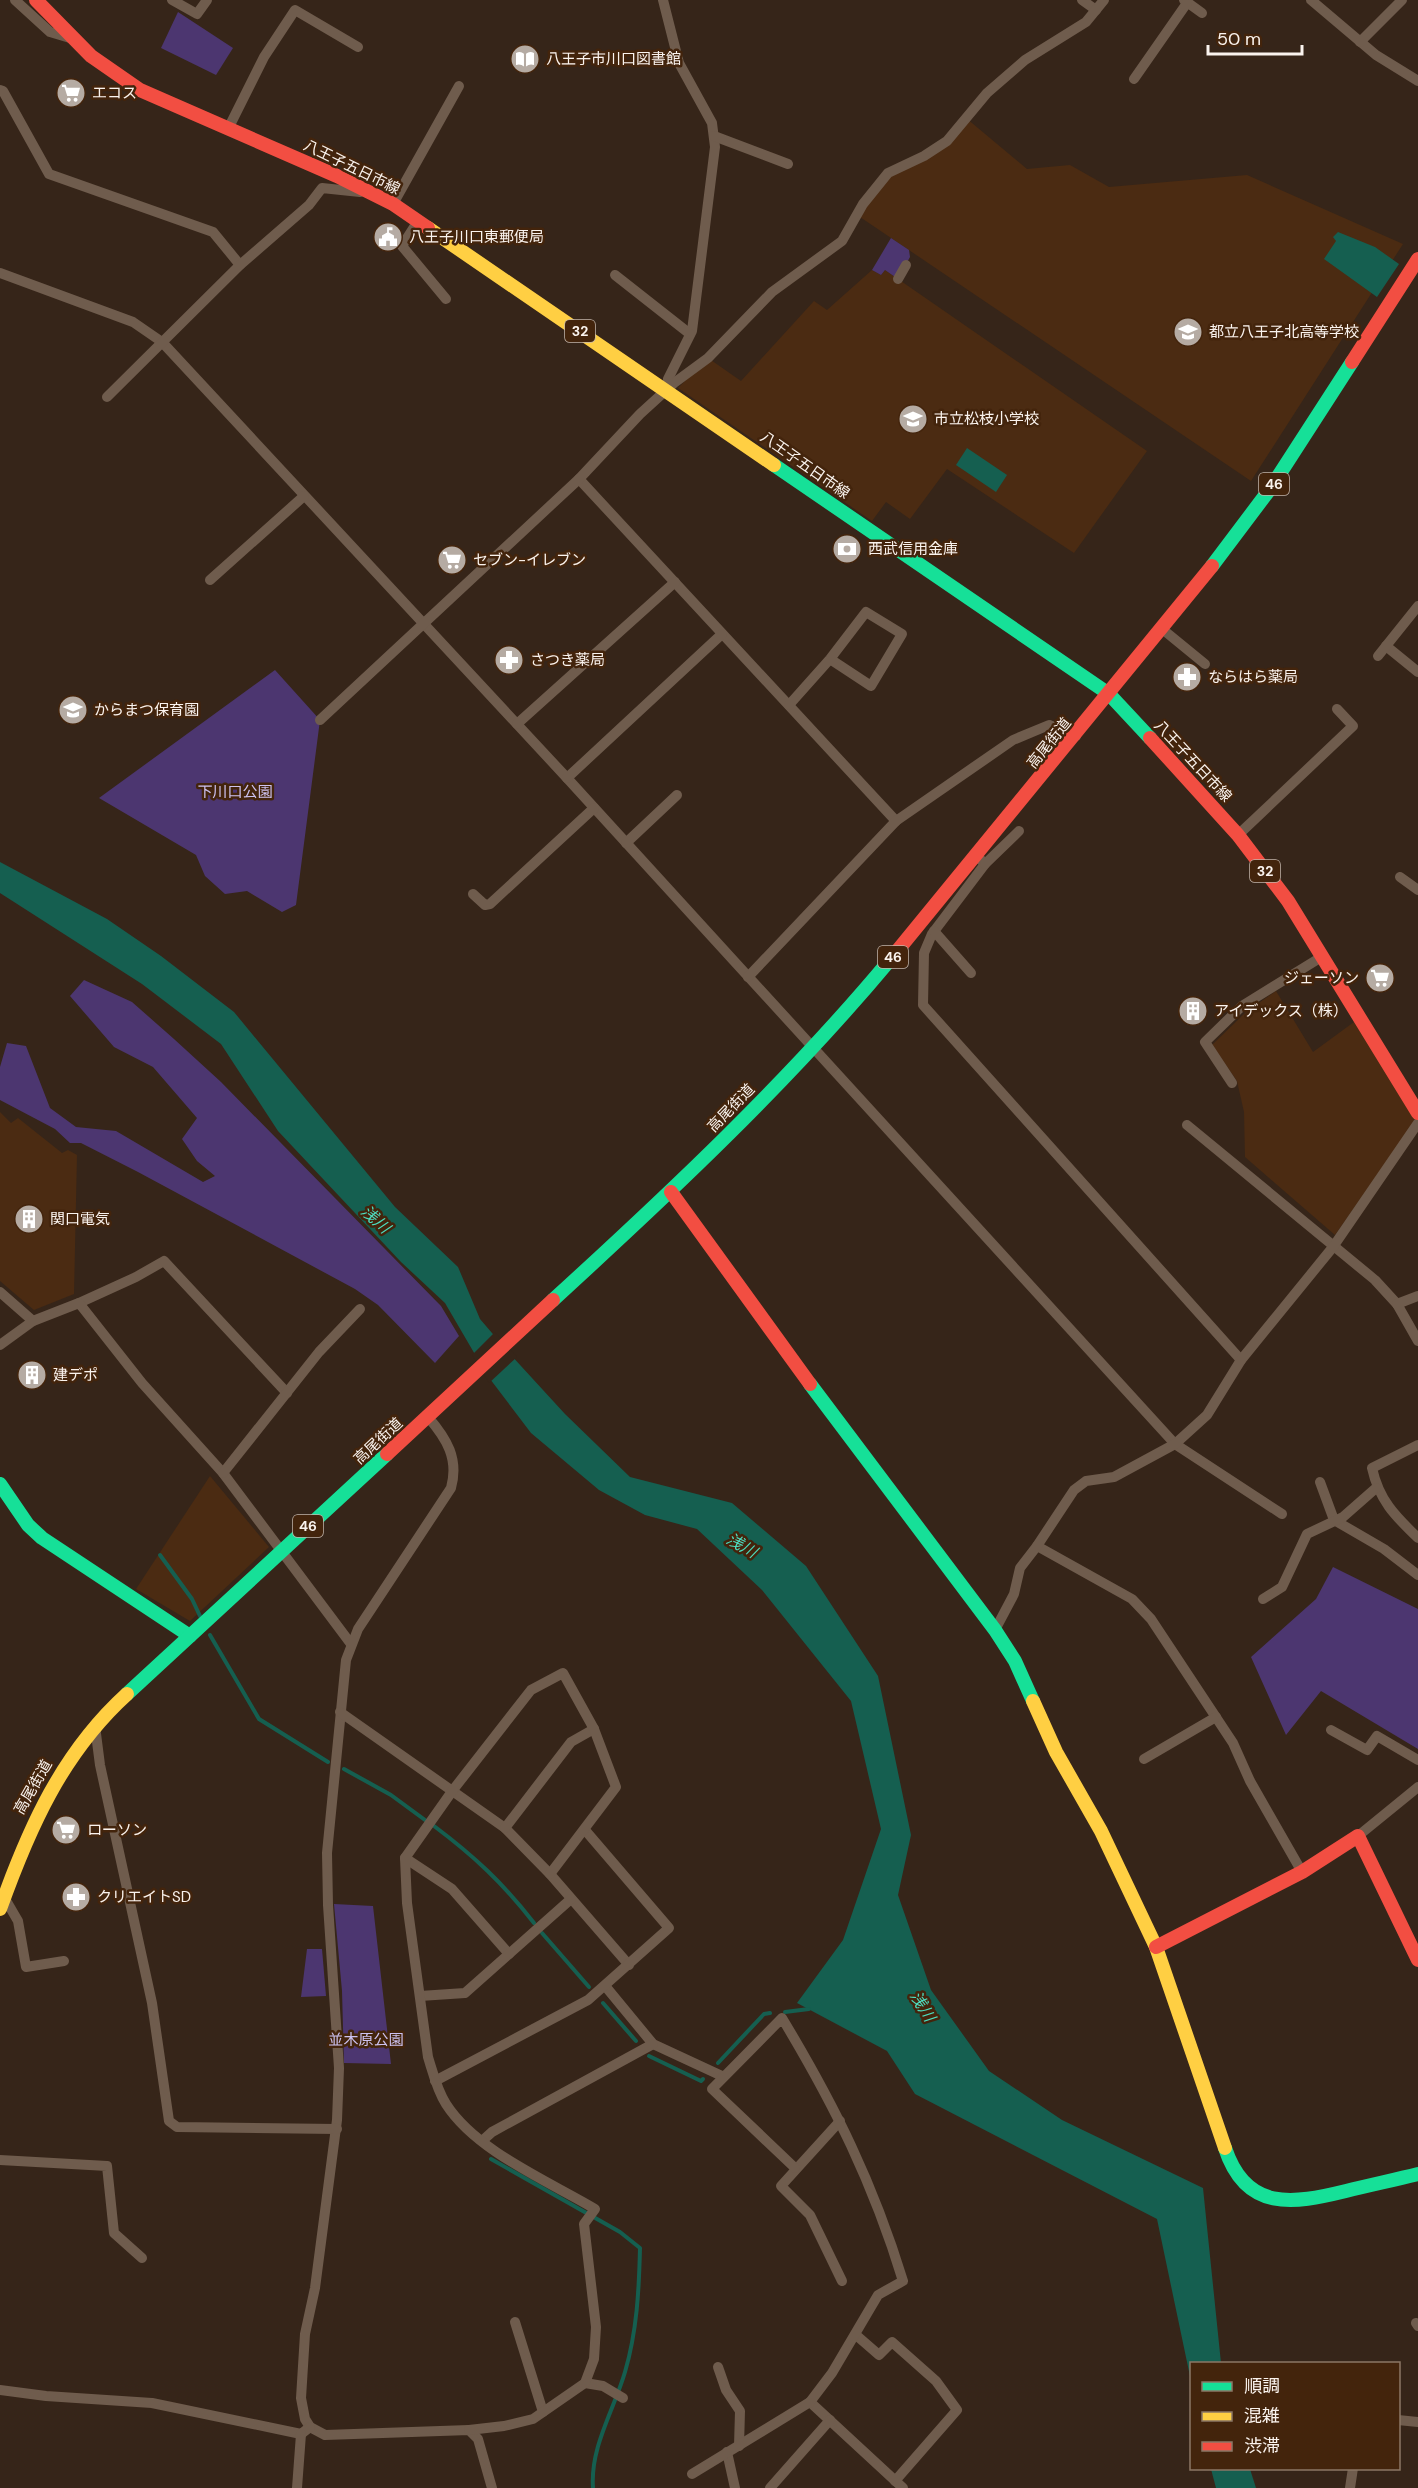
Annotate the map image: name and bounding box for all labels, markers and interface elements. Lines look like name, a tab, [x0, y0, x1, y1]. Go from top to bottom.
scale bar	[1208, 18, 1302, 56]
text: 50 m	[1217, 27, 1261, 51]
library icon: 八王子市川口図書館	[509, 43, 541, 75]
place label: 八王子市川口図書館	[546, 49, 681, 69]
supermarket icon: エコス	[55, 77, 87, 109]
place label: エコス	[92, 83, 137, 103]
street label: 八王子五日市線	[300, 135, 404, 199]
public building icon: 八王子川口東郵便局	[372, 221, 404, 253]
place label: 八王子川口東郵便局	[409, 227, 544, 247]
school or university icon: 都立八王子北高等学校	[1172, 316, 1204, 348]
road number: 32	[565, 320, 595, 342]
place label: 都立八王子北高等学校	[1209, 322, 1359, 342]
school or university icon: 市立松枝小学校	[897, 403, 929, 435]
place label: 市立松枝小学校	[934, 409, 1039, 429]
street label: 八王子五日市線	[756, 427, 854, 503]
road number: 46	[1259, 473, 1289, 495]
bank icon: 西武信用金庫	[831, 533, 863, 565]
place label: 西武信用金庫	[868, 539, 958, 559]
supermarket icon: セブン-イレブン	[436, 544, 468, 576]
place label: セブン-イレブン	[473, 550, 586, 570]
pharmacy icon: さつき薬局	[493, 644, 525, 676]
place label: さつき薬局	[530, 650, 605, 670]
pharmacy icon: ならはら薬局	[1171, 661, 1203, 693]
place label: ならはら薬局	[1208, 667, 1298, 687]
school or university icon: からまつ保育園	[57, 694, 89, 726]
place label: からまつ保育園	[94, 700, 199, 720]
street label: 高尾街道	[1022, 713, 1076, 773]
street label: 八王子五日市線	[1150, 716, 1236, 806]
park label: 下川口公園	[197, 782, 273, 802]
road number: 32	[1250, 860, 1280, 882]
road number: 46	[878, 946, 908, 968]
supermarket icon: ジェーソン	[1364, 962, 1396, 994]
place label: ジェーソン	[1284, 968, 1359, 988]
building icon: アイデックス（株）	[1177, 995, 1209, 1027]
place label: アイデックス（株）	[1214, 1001, 1348, 1021]
street label: 高尾街道	[703, 1079, 759, 1137]
water label: 浅川	[357, 1201, 396, 1239]
building icon: 関口電気	[13, 1203, 45, 1235]
place label: 関口電気	[50, 1209, 110, 1229]
building icon: 建デポ	[16, 1359, 48, 1391]
place label: 建デポ	[53, 1365, 98, 1385]
street label: 高尾街道	[349, 1413, 407, 1469]
road number: 46	[293, 1515, 323, 1537]
water label: 浅川	[723, 1528, 763, 1564]
street label: 高尾街道	[9, 1756, 57, 1818]
supermarket icon: ローソン	[50, 1814, 82, 1846]
place label: ローソン	[87, 1820, 147, 1840]
pharmacy icon: クリエイトSD	[60, 1881, 92, 1913]
place label: クリエイトSD	[97, 1887, 191, 1907]
water label: 浅川	[905, 1987, 941, 2027]
park label: 並木原公園	[328, 2030, 404, 2050]
legend	[1190, 2362, 1400, 2470]
text: 順調	[1244, 2374, 1280, 2398]
text: 混雑	[1244, 2404, 1280, 2428]
text: 渋滞	[1244, 2434, 1280, 2458]

